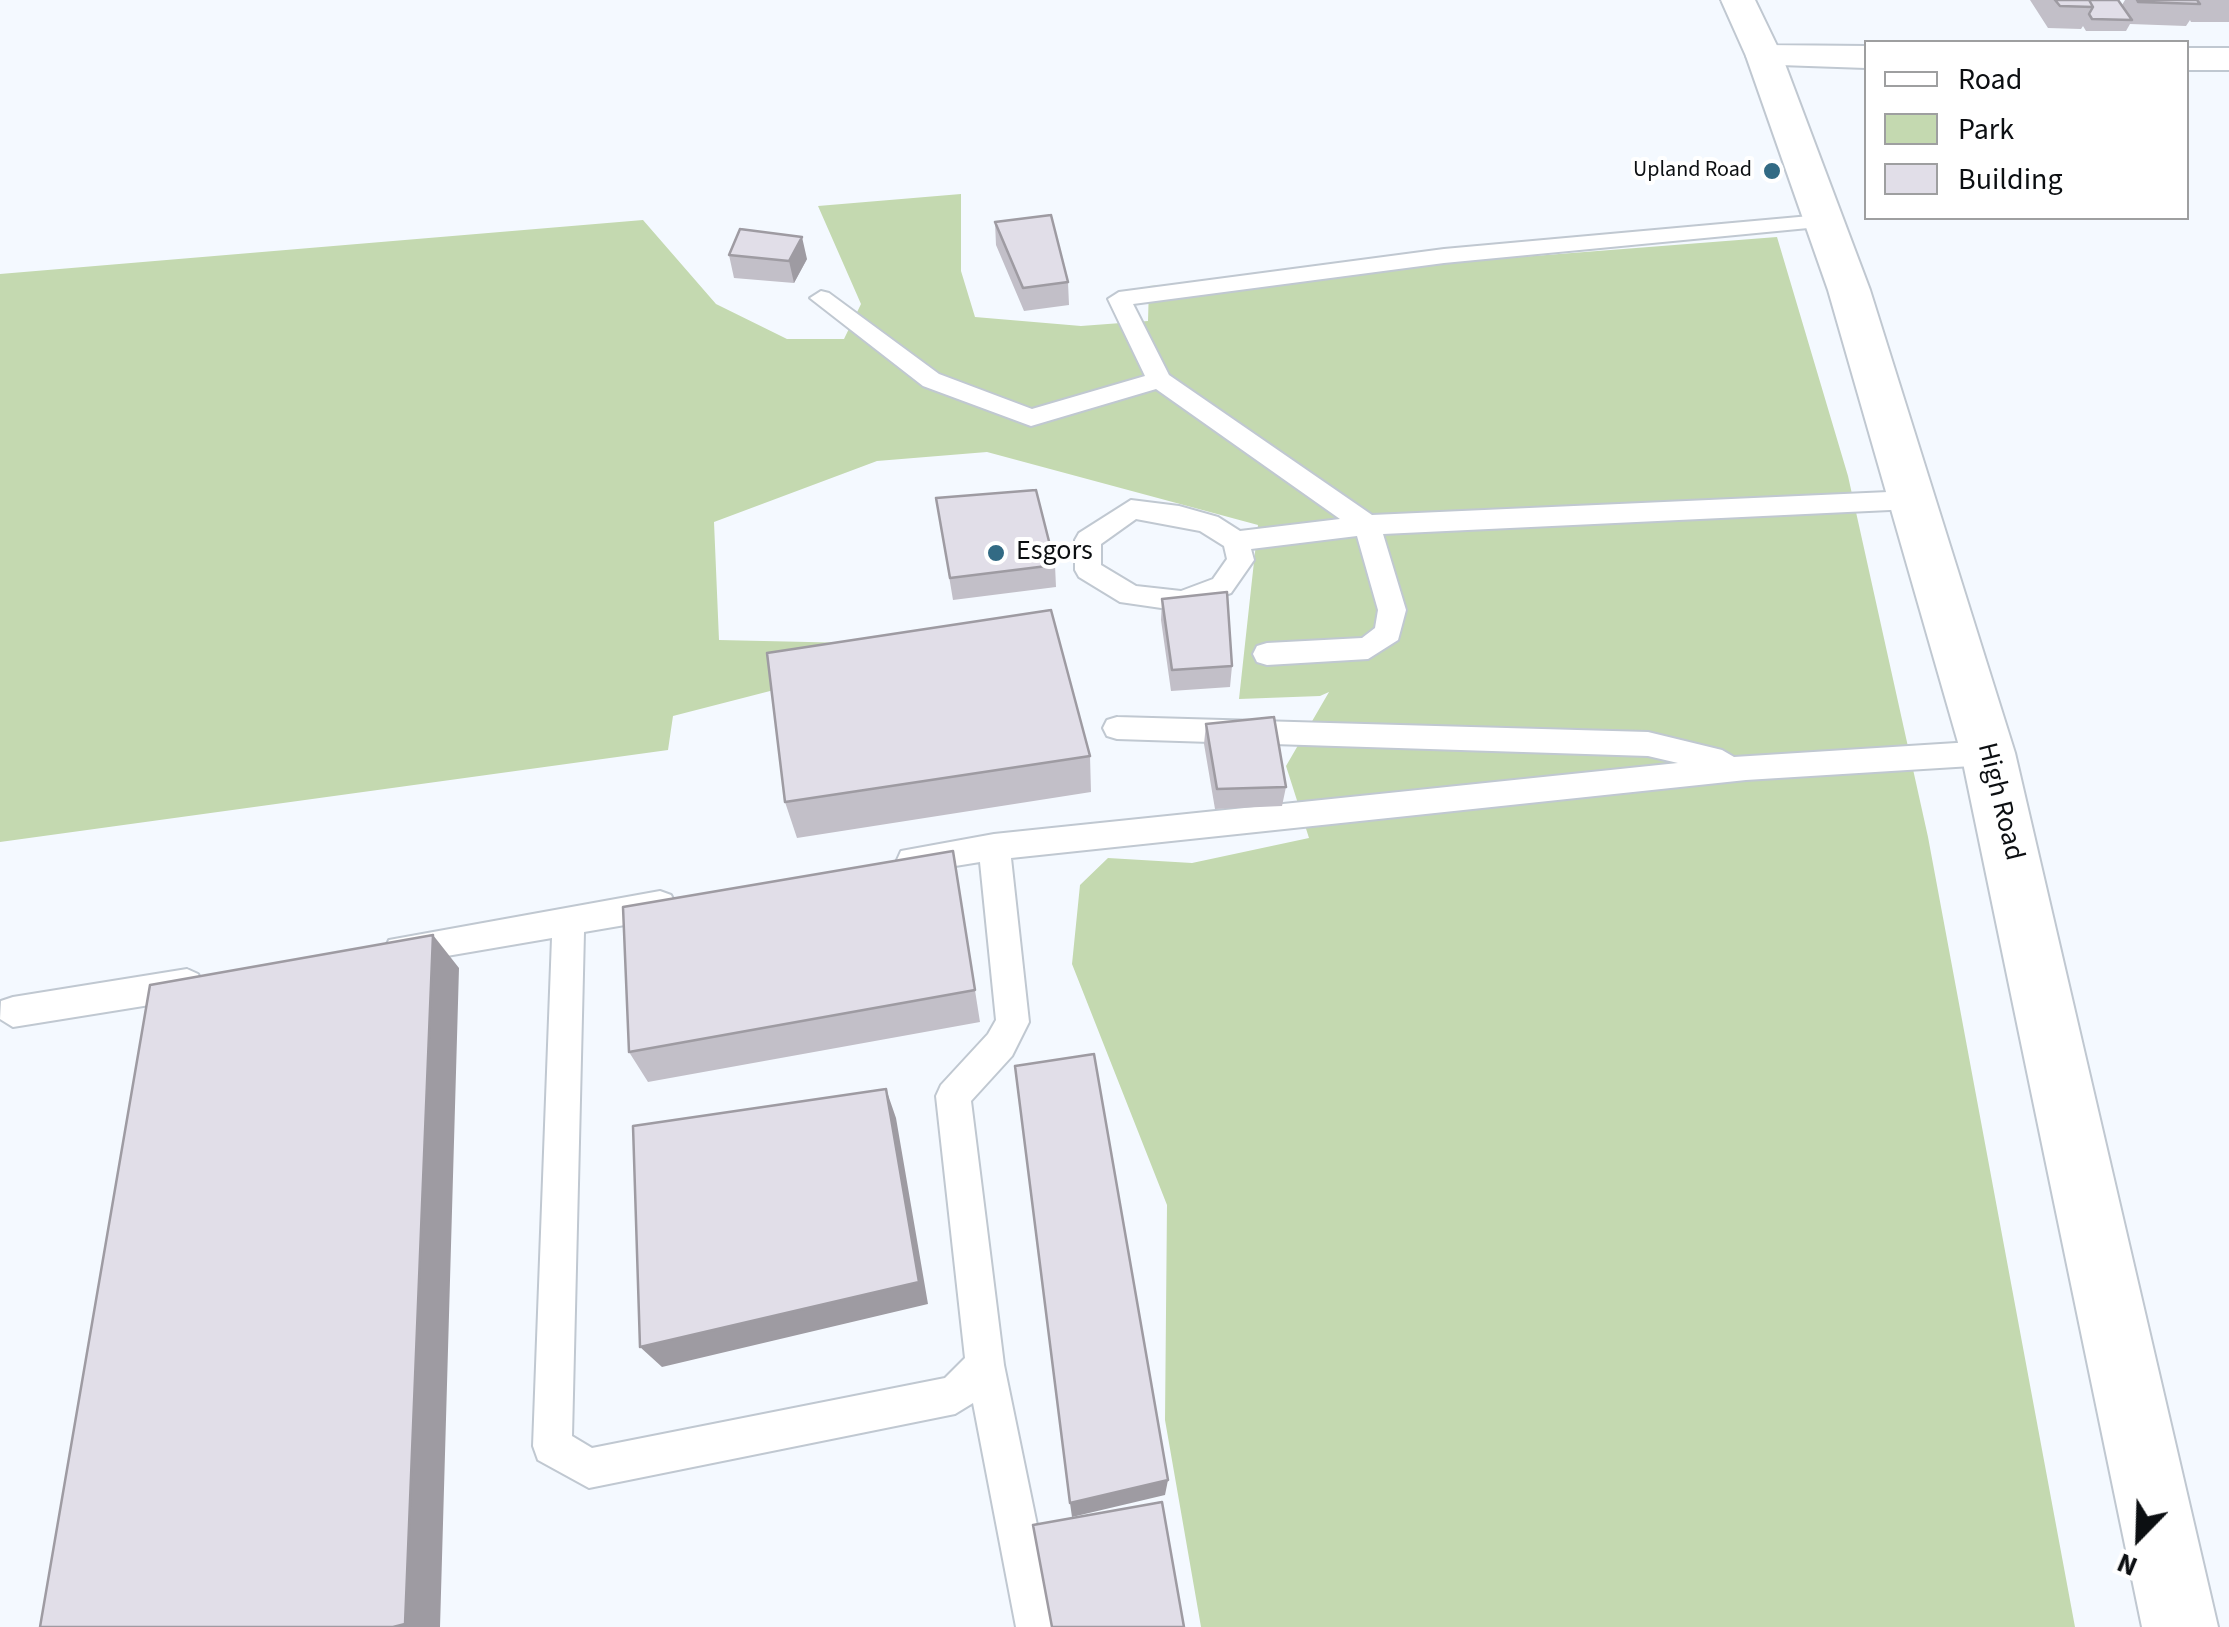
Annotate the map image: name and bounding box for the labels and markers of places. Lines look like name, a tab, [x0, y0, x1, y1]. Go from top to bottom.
place label: Upland Road	[1633, 158, 1752, 184]
marker: Upland Road	[1761, 160, 1783, 182]
place label: Esgors	[1016, 536, 1093, 570]
marker: Esgors	[985, 542, 1007, 564]

